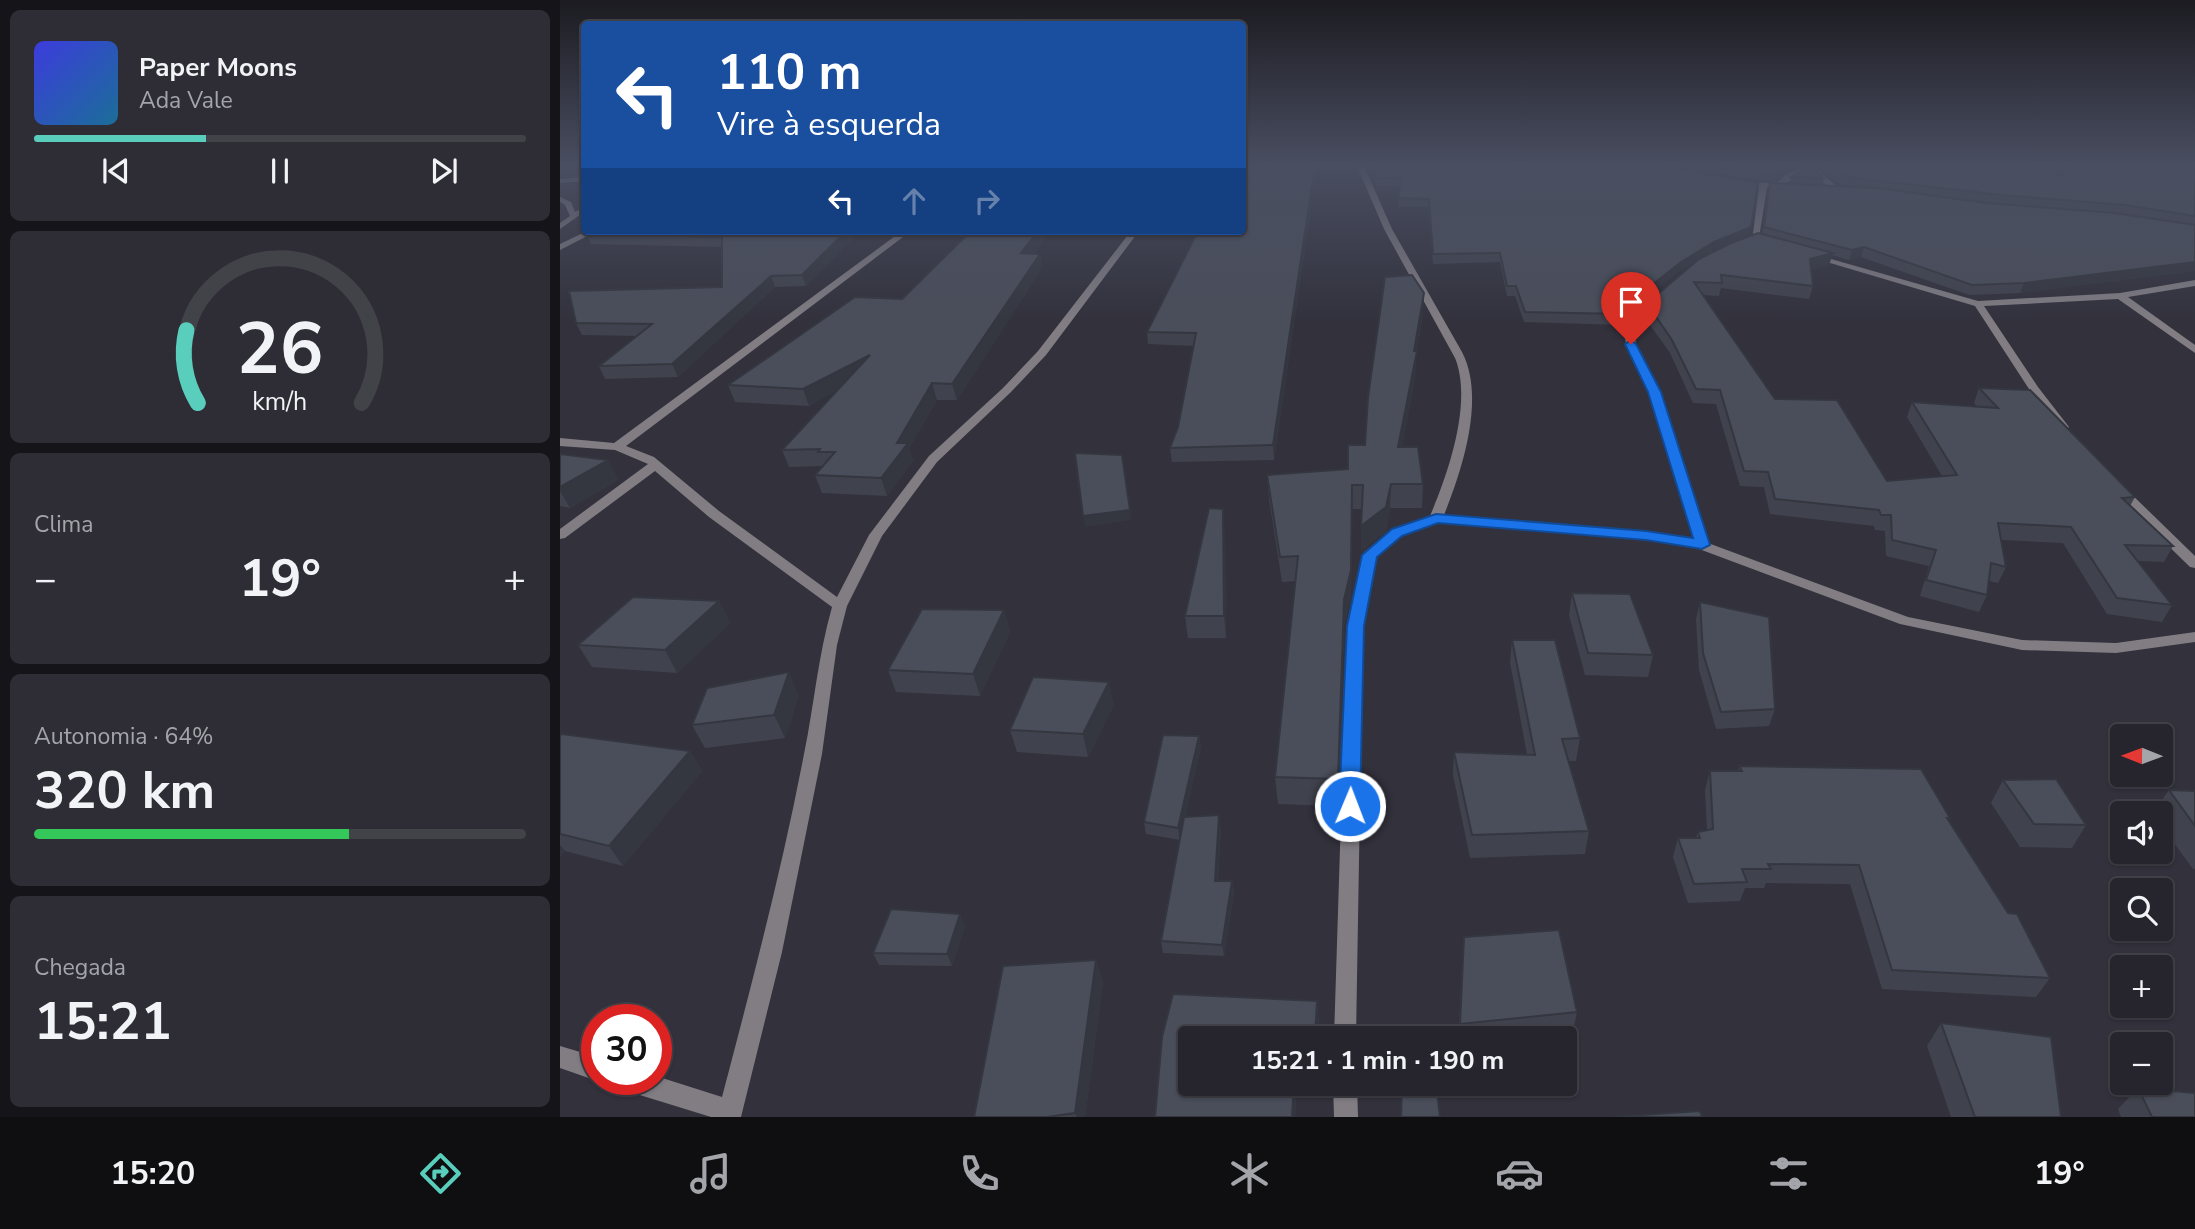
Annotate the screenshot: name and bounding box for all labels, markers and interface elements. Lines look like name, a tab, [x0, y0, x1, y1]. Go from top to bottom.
text: 110 m	[717, 39, 861, 106]
icon: left	[602, 49, 693, 140]
text: Paper Moons	[139, 50, 297, 85]
text: Ada Vale	[139, 85, 233, 116]
text: Vire à esquerda	[717, 103, 941, 146]
icon: previous	[97, 152, 135, 190]
icon: pause	[261, 152, 299, 190]
icon: next	[425, 152, 463, 190]
icon: left	[822, 182, 860, 220]
icon: ahead	[895, 182, 933, 220]
icon: right	[968, 182, 1006, 220]
pin	[1601, 272, 1661, 344]
icon: arrive	[1612, 283, 1650, 321]
text: 26	[236, 300, 324, 400]
text: km/h	[252, 385, 308, 419]
text: Clima	[34, 509, 94, 540]
text: 19°	[239, 543, 321, 614]
text: −	[34, 554, 57, 605]
text: +	[503, 554, 526, 605]
text: Autonomia · 64%	[34, 721, 214, 752]
north arrow	[2110, 724, 2174, 788]
map controls	[2110, 724, 2173, 1095]
text: 320 km	[34, 755, 215, 826]
position arrow	[1313, 769, 1387, 843]
button: sound	[2110, 801, 2173, 864]
button: search	[2110, 878, 2173, 941]
text: Chegada	[34, 952, 126, 983]
button: +	[2110, 955, 2173, 1018]
text: 15:21	[34, 986, 172, 1057]
speed limit sign: 30	[581, 1004, 672, 1095]
button: −	[2110, 1032, 2173, 1095]
text: 15:21 · 1 min · 190 m	[1251, 1043, 1504, 1078]
icon: directions	[416, 1149, 465, 1198]
icon: music	[686, 1149, 735, 1198]
icon: phone	[955, 1149, 1004, 1198]
icon: climate	[1225, 1149, 1274, 1198]
icon: car	[1495, 1149, 1544, 1198]
icon: filters	[1764, 1149, 1813, 1198]
text: 15:20	[110, 1152, 195, 1195]
text: 19°	[2034, 1152, 2085, 1195]

